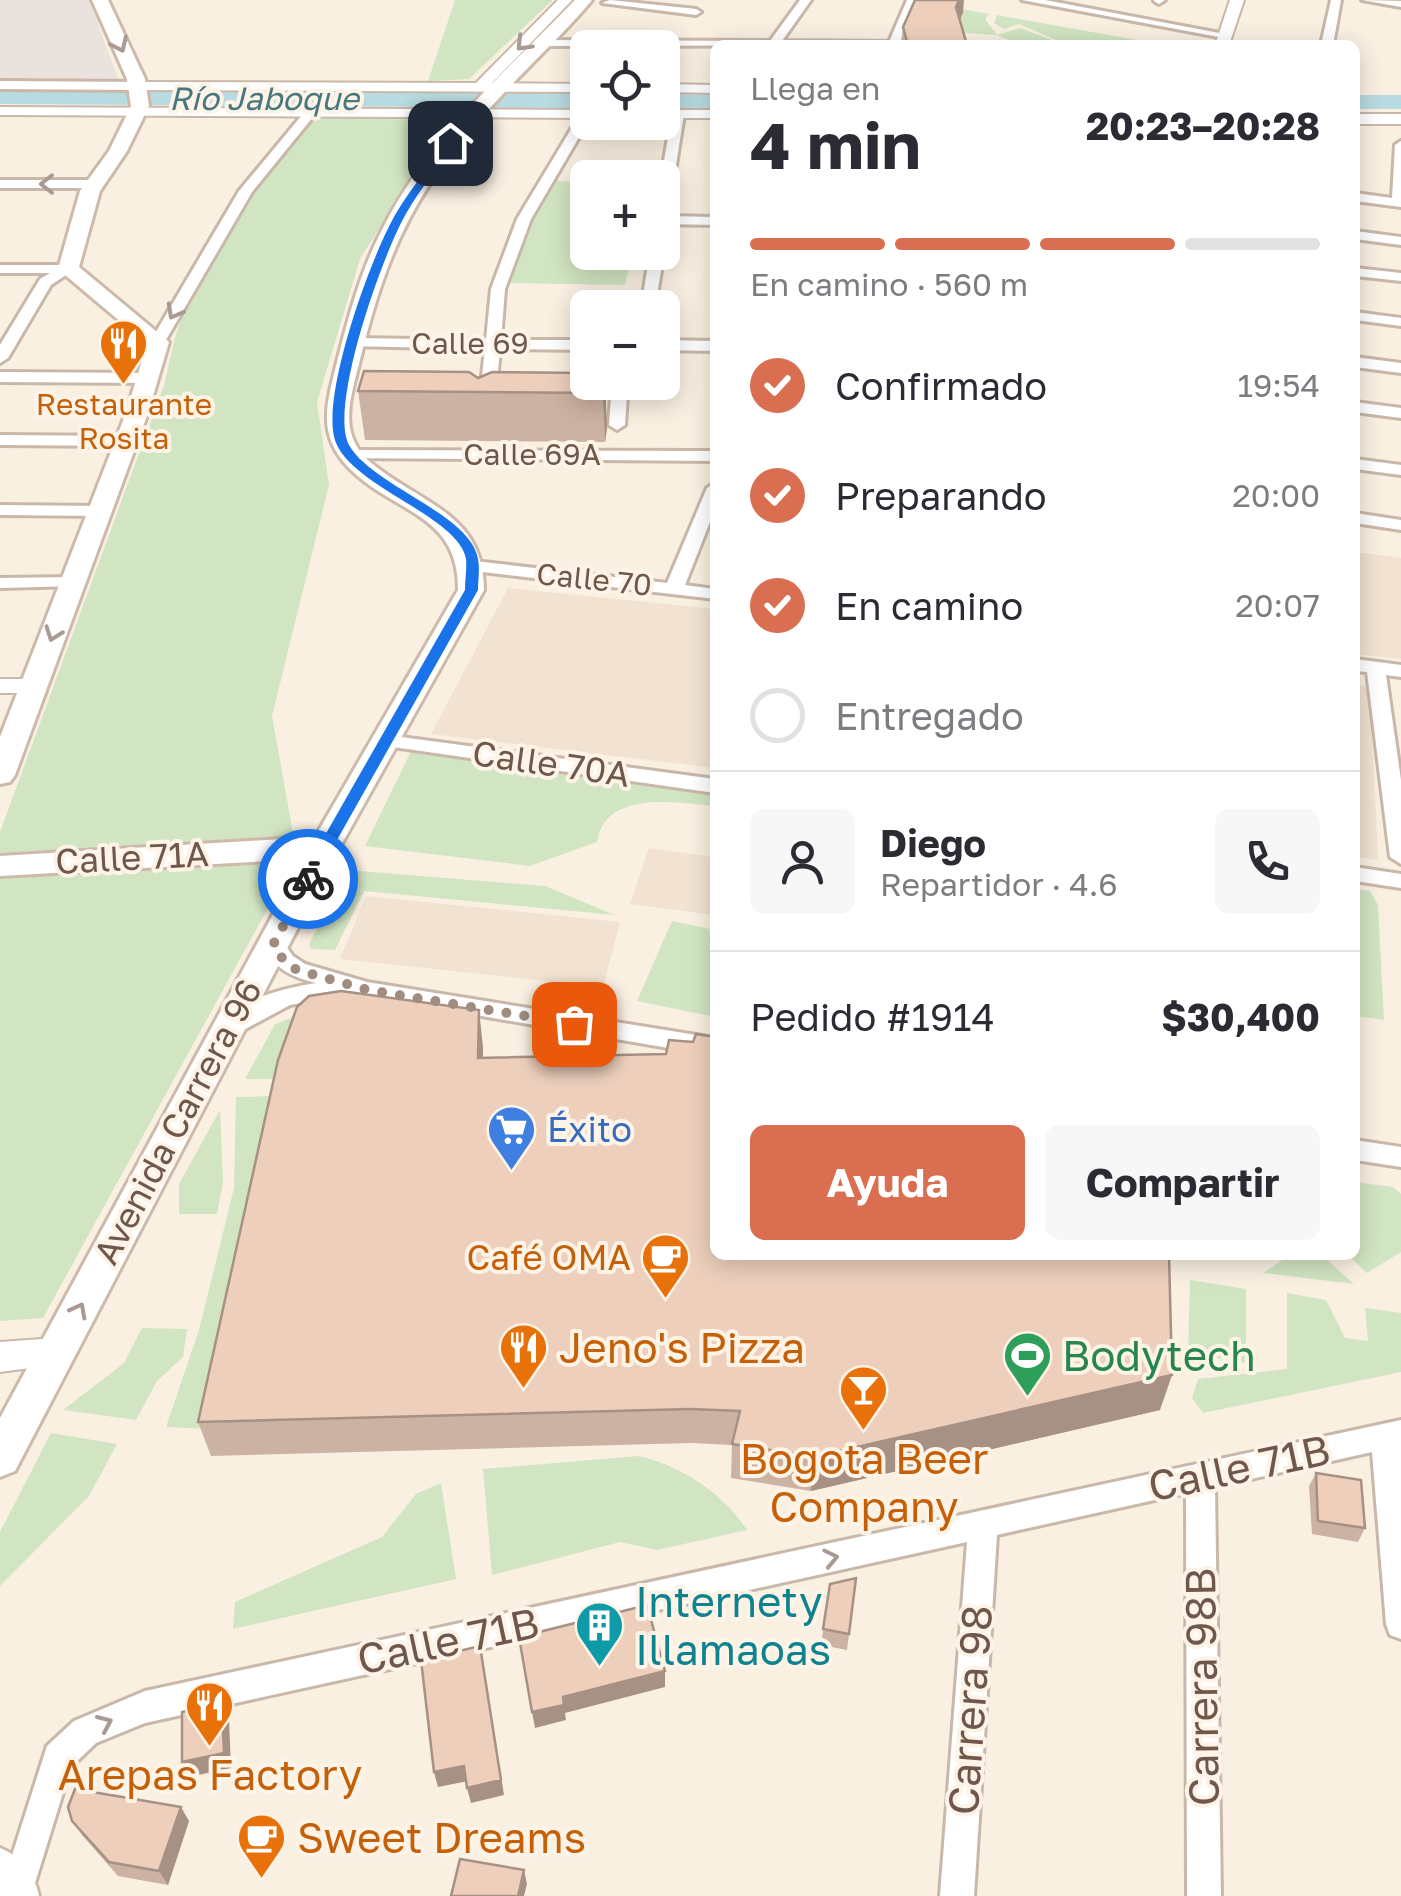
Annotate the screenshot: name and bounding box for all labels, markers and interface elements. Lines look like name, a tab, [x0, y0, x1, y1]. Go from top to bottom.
map controls	[570, 30, 680, 400]
button: locate	[570, 30, 680, 140]
one-way arrow	[517, 32, 535, 50]
one-way arrow	[108, 35, 128, 53]
text: Llega en	[750, 69, 880, 107]
water label: Río Jaboque	[169, 79, 361, 117]
pin	[408, 101, 493, 186]
text: 20:23–20:28	[1086, 103, 1320, 148]
text: 4 min	[750, 105, 921, 183]
icon: home	[423, 116, 478, 171]
button: +	[570, 160, 680, 270]
one-way arrow	[38, 173, 54, 195]
text: En camino · 560 m	[750, 265, 1028, 303]
button: −	[570, 290, 680, 400]
one-way arrow	[167, 301, 187, 319]
restaurant icon: Restaurante Rosita	[98, 318, 150, 386]
street label: Calle 69	[411, 325, 529, 361]
icon: check	[750, 358, 805, 413]
text: Confirmado	[835, 363, 1047, 408]
text: 19:54	[1237, 366, 1320, 404]
place label: Restaurante Rosita	[36, 386, 212, 456]
street label: Calle 69A	[463, 436, 601, 472]
icon: check	[750, 468, 805, 523]
text: Preparando	[835, 473, 1047, 518]
text: 20:00	[1232, 476, 1320, 514]
street label: Calle 70	[535, 555, 653, 603]
icon: check	[750, 578, 805, 633]
text: En camino	[835, 583, 1023, 628]
text: 20:07	[1235, 586, 1320, 624]
one-way arrow	[44, 624, 65, 641]
text: Entregado	[835, 693, 1024, 738]
street label: Calle 70A	[470, 731, 632, 795]
button: person	[750, 809, 855, 914]
button: phone	[1215, 809, 1320, 914]
text: Diego	[880, 820, 986, 865]
courier	[258, 829, 358, 929]
street label: Calle 71A	[54, 832, 210, 882]
icon: bike	[281, 852, 336, 907]
text: Repartidor · 4.6	[880, 865, 1118, 903]
street label: Avenida Carrera 96	[84, 972, 270, 1271]
pin	[532, 982, 617, 1067]
text: Pedido #1914	[750, 994, 995, 1039]
text: $30,400	[1161, 994, 1320, 1039]
icon: bag	[547, 997, 602, 1052]
supermarket icon: Éxito	[486, 1104, 538, 1172]
place label: Éxito	[547, 1108, 632, 1150]
button: Ayuda	[750, 1125, 1025, 1240]
button: Compartir	[1045, 1125, 1320, 1240]
cafe icon: Café OMA	[640, 1232, 692, 1300]
place label: Café OMA	[466, 1236, 631, 1278]
one-way arrow	[67, 1303, 86, 1321]
restaurant icon: Jeno's Pizza	[498, 1322, 550, 1390]
place label: Jeno's Pizza	[559, 1322, 805, 1372]
sports icon: Bodytech	[1001, 1330, 1053, 1398]
place label: Bodytech	[1062, 1330, 1256, 1380]
bar icon: Bogota Beer Company	[838, 1364, 890, 1432]
street label: Calle 71B	[1143, 1423, 1334, 1511]
place label: Bogota Beer Company	[740, 1433, 988, 1531]
one-way arrow	[822, 1548, 839, 1569]
street label: Carrera 98B	[1174, 1567, 1228, 1807]
place label: Internety Illamaoas	[635, 1576, 831, 1674]
street label: Calle 71B	[352, 1596, 543, 1684]
building icon: Internety Illamaoas	[574, 1600, 626, 1668]
street label: Carrera 98	[937, 1603, 1001, 1817]
restaurant icon: Arepas Factory	[184, 1680, 236, 1748]
one-way arrow	[95, 1715, 113, 1735]
place label: Arepas Factory	[58, 1749, 362, 1799]
cafe icon: Sweet Dreams	[236, 1812, 288, 1880]
place label: Sweet Dreams	[297, 1812, 586, 1862]

